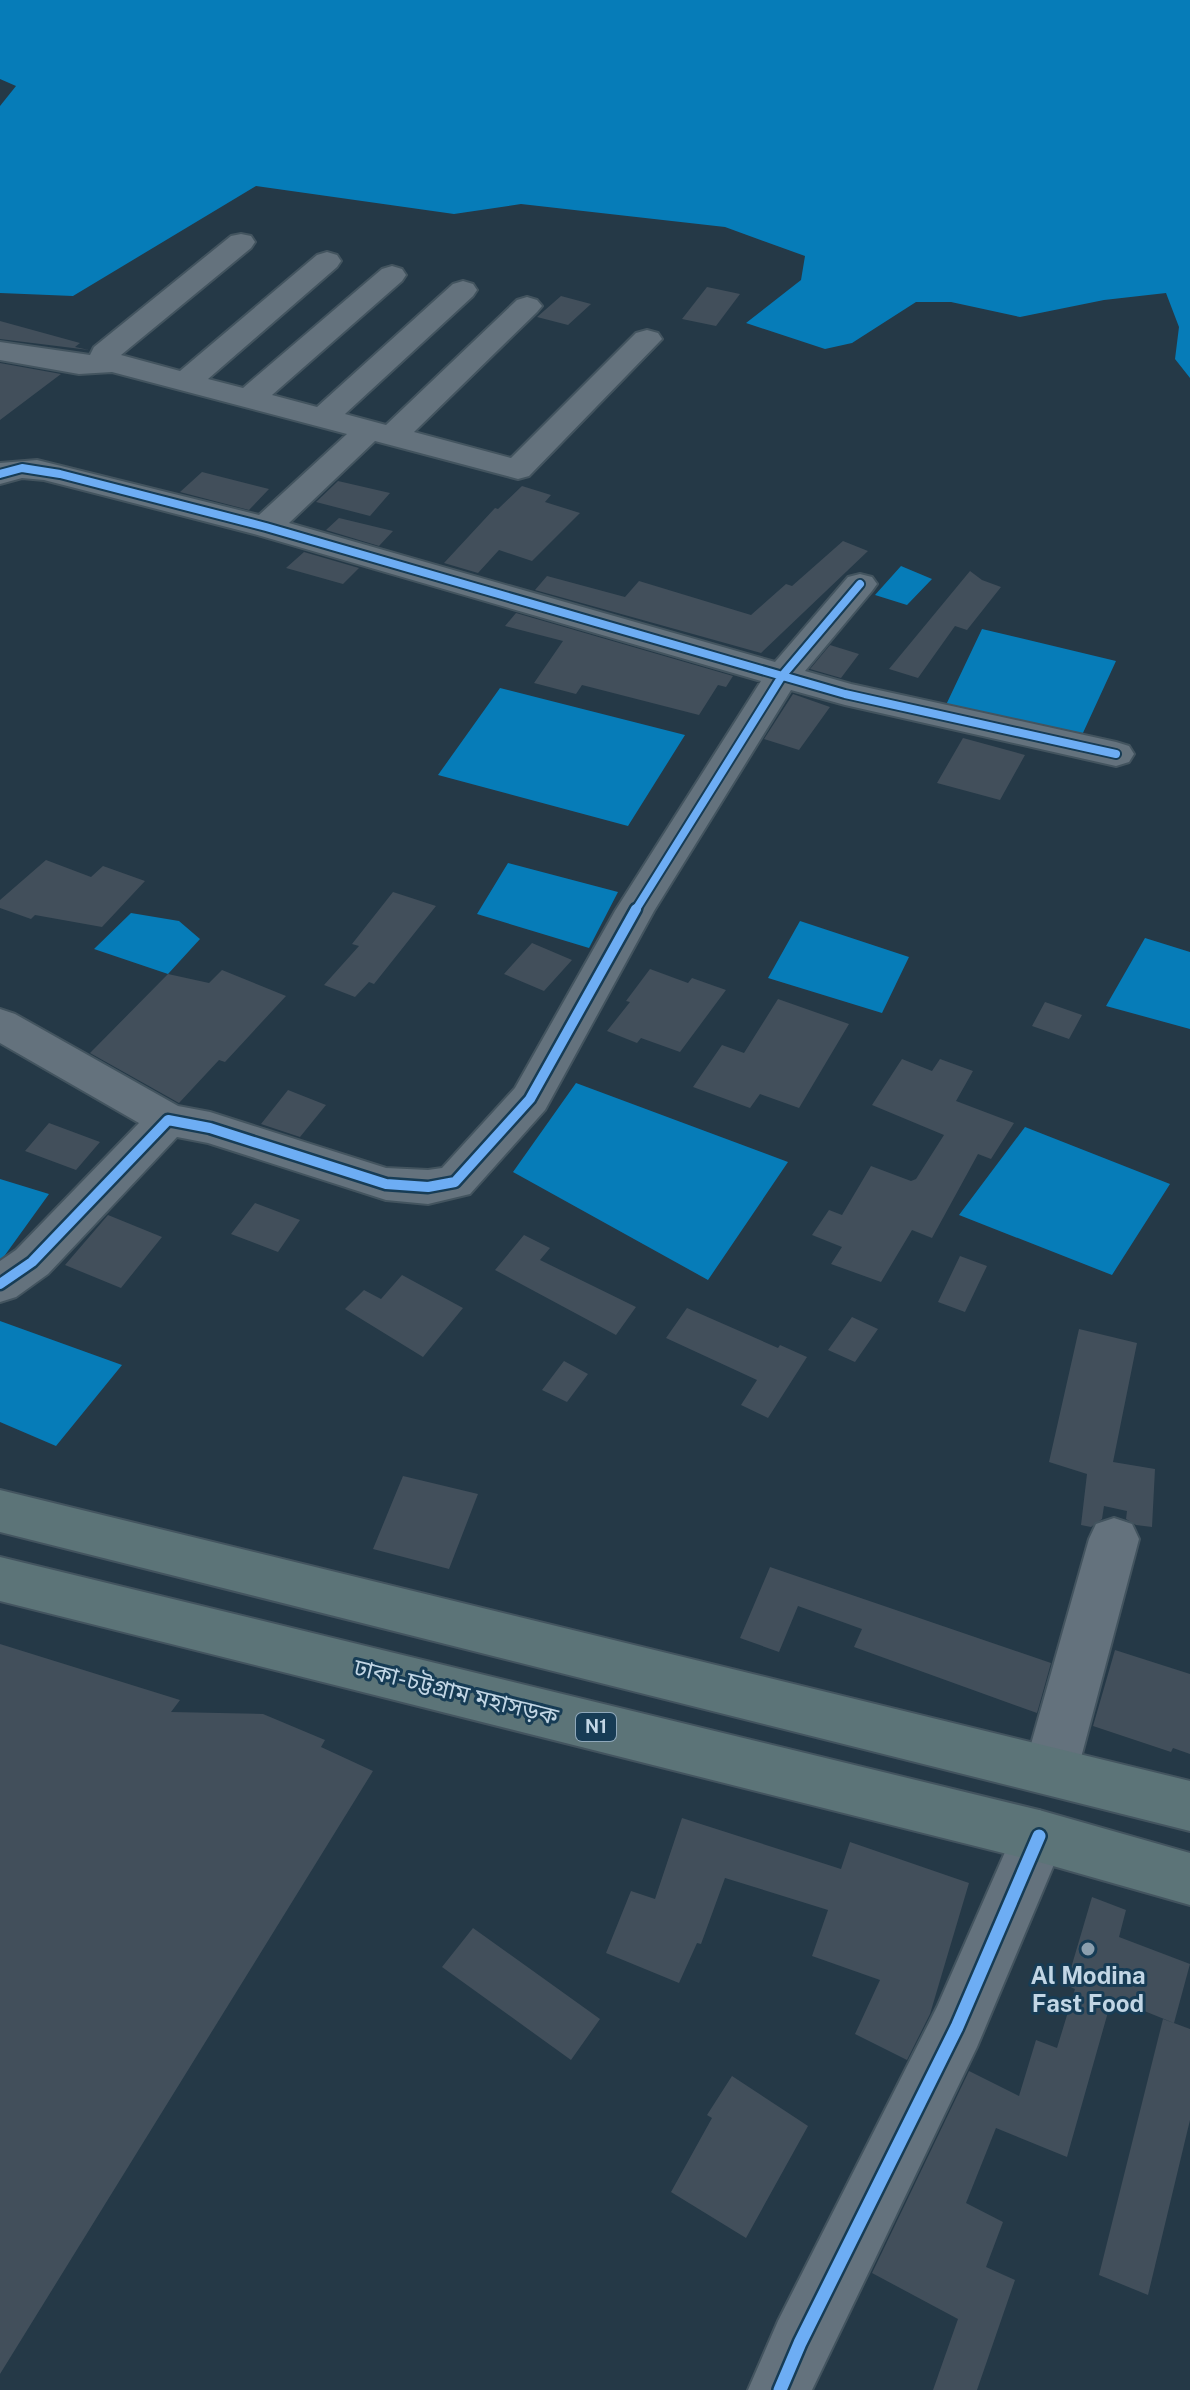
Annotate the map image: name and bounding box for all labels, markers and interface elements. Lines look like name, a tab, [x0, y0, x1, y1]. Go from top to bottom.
street label: ঢাকা-চট্টগ্রাম মহাসড়ক	[350, 1652, 562, 1730]
road number: N1	[576, 1713, 616, 1741]
marker: Al Modina Fast Food	[1079, 1940, 1097, 1958]
place label: Al Modina Fast Food	[1030, 1961, 1146, 2017]

